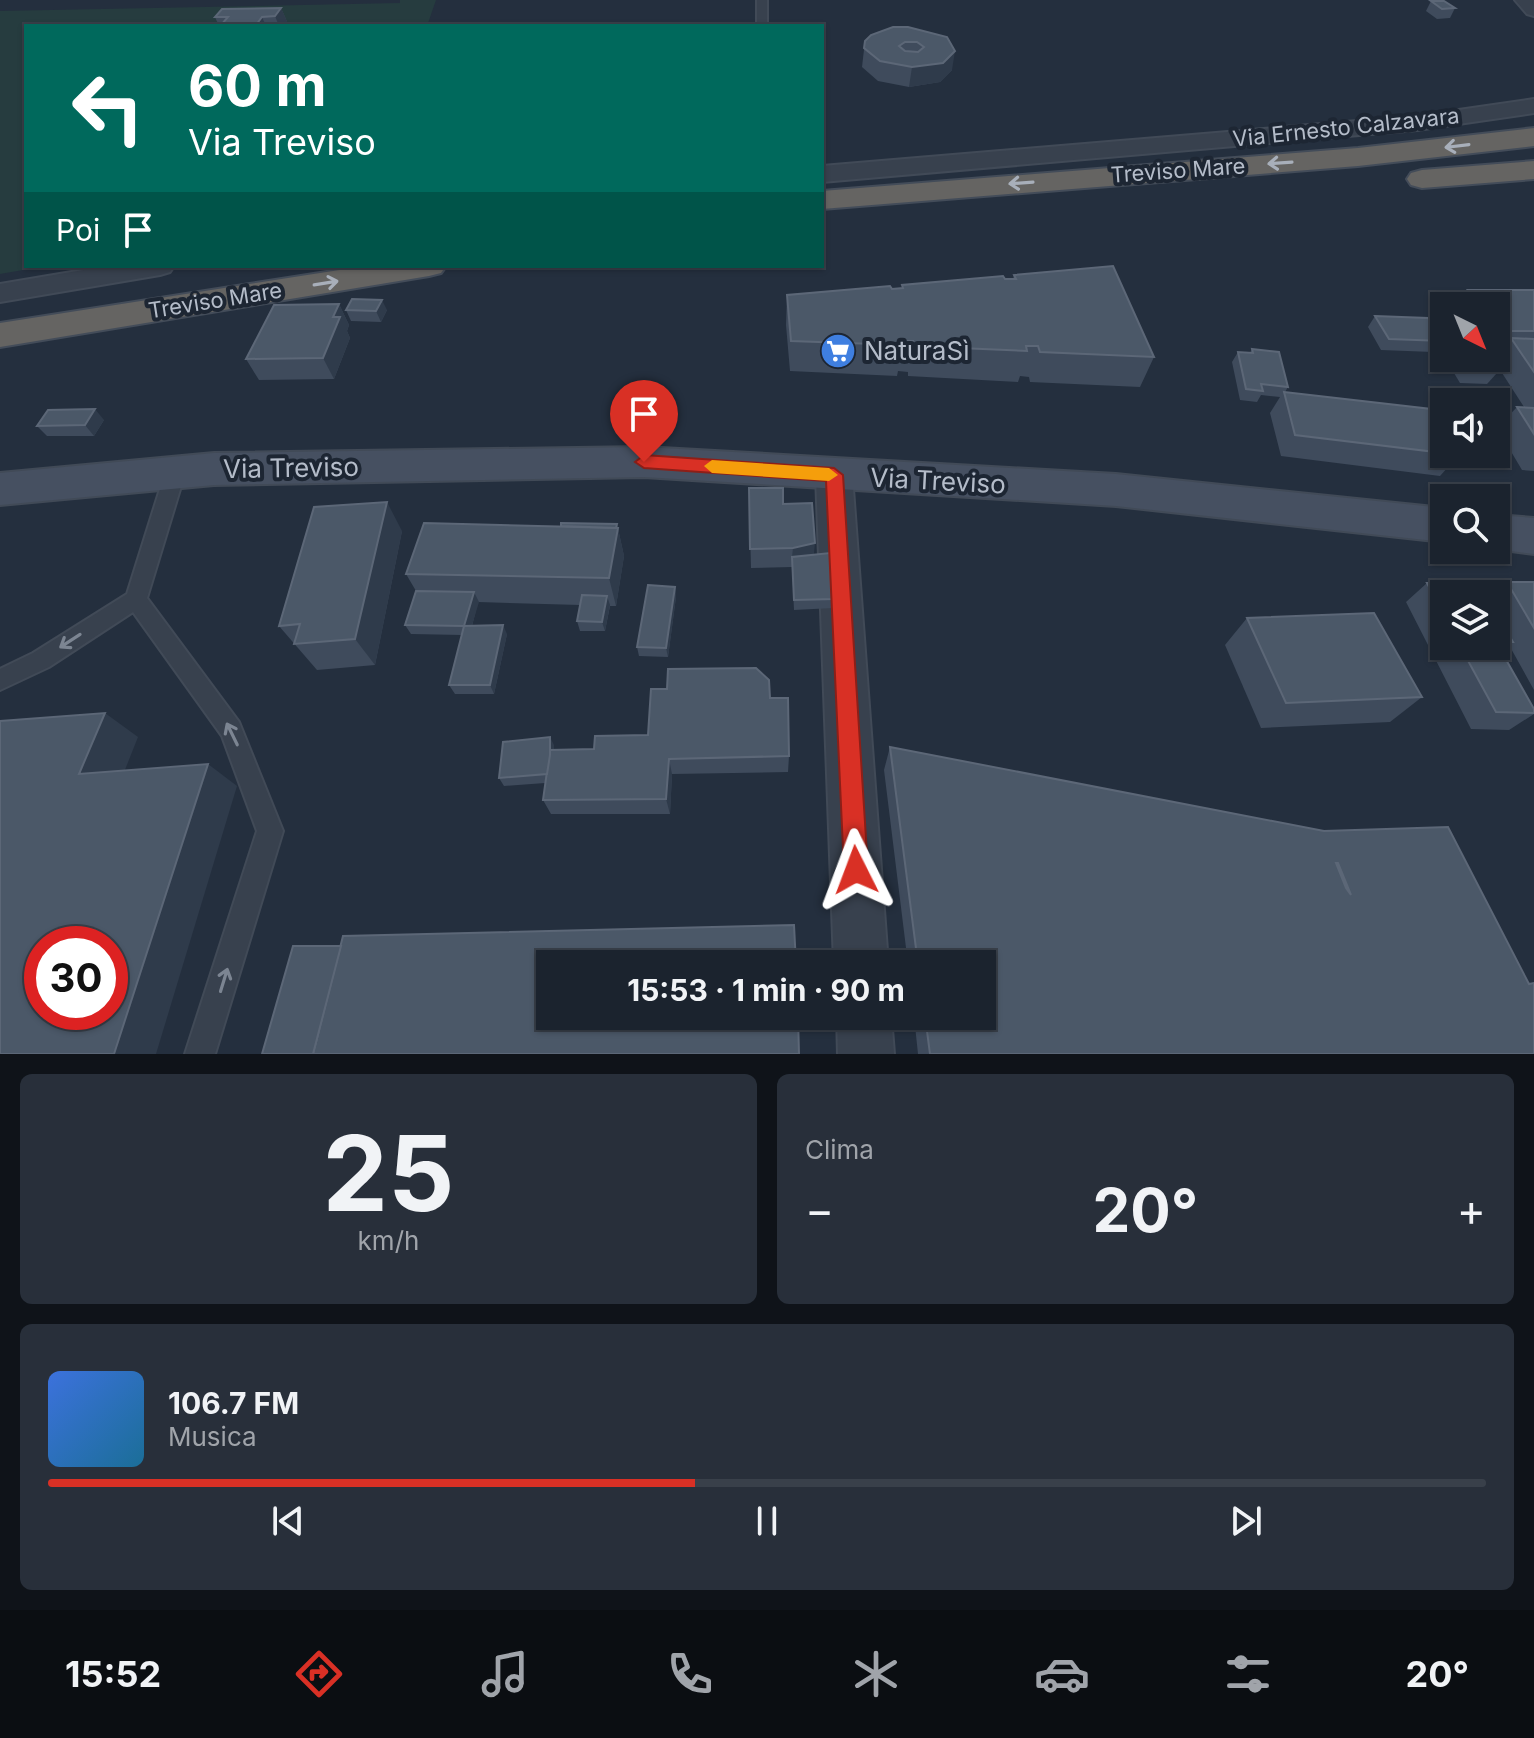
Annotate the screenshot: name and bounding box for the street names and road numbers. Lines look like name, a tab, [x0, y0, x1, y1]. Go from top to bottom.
street label: Via Ernesto Calzavara	[1231, 102, 1461, 152]
street label: Treviso Mare	[1110, 152, 1246, 188]
street label: Treviso Mare	[146, 277, 284, 323]
street label: Via Treviso	[223, 451, 359, 484]
street label: Via Treviso	[869, 461, 1007, 500]

